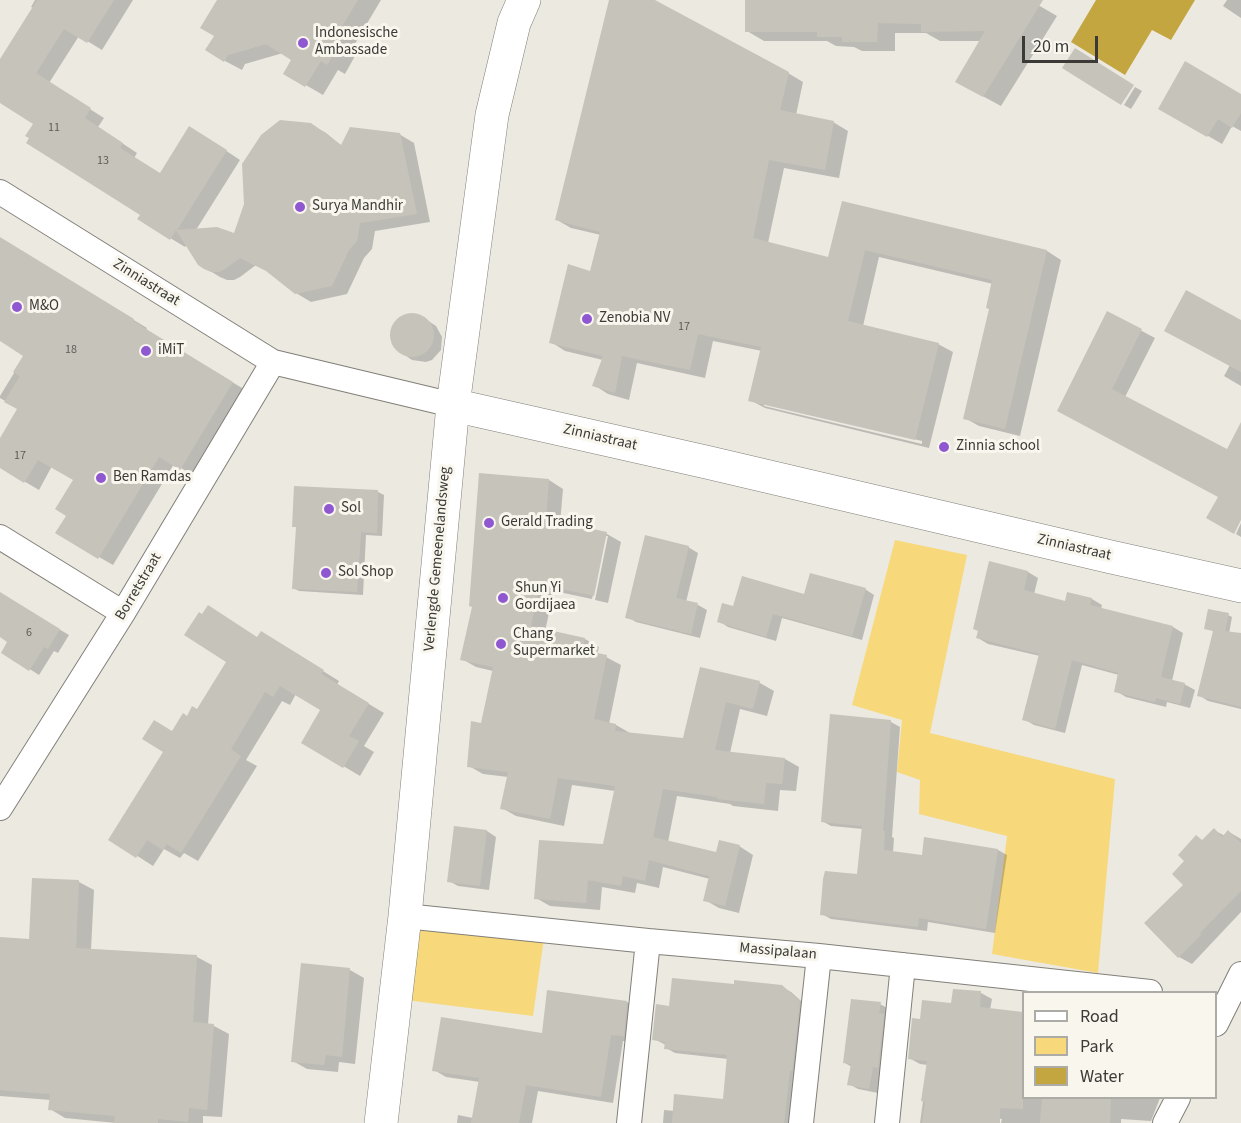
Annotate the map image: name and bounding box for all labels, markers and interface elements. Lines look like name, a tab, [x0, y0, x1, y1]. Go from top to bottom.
scale bar	[1025, 24, 1102, 62]
place label: Indonesische Ambassade	[315, 25, 398, 60]
text: 20 m	[1033, 34, 1069, 59]
marker: Indonesische Ambassade	[296, 36, 310, 50]
house number: 11	[48, 121, 60, 135]
house number: 13	[97, 154, 109, 168]
place label: Surya Mandhir	[312, 198, 403, 216]
marker: Surya Mandhir	[293, 200, 307, 214]
street label: Zinniastraat	[109, 255, 183, 311]
place label: M&O	[29, 298, 59, 316]
marker: M&O	[10, 300, 24, 314]
place label: Zenobia NV	[599, 310, 671, 328]
marker: Zenobia NV	[580, 312, 594, 326]
house number: 17	[678, 320, 690, 334]
place label: iMiT	[158, 342, 184, 360]
house number: 18	[65, 343, 77, 357]
marker: iMiT	[139, 344, 153, 358]
street label: Zinniastraat	[561, 421, 639, 455]
place label: Zinnia school	[956, 438, 1040, 456]
marker: Zinnia school	[937, 440, 951, 454]
house number: 17	[14, 449, 26, 463]
street label: Verlengde Gemeenelandsweg	[421, 466, 455, 652]
place label: Ben Ramdas	[113, 469, 191, 487]
marker: Ben Ramdas	[94, 471, 108, 485]
place label: Sol	[341, 500, 361, 518]
marker: Sol	[322, 502, 336, 516]
place label: Gerald Trading	[501, 514, 593, 532]
marker: Gerald Trading	[482, 516, 496, 530]
street label: Zinniastraat	[1035, 531, 1113, 565]
street label: Borretstraat	[112, 550, 166, 624]
place label: Sol Shop	[338, 564, 394, 582]
marker: Sol Shop	[319, 566, 333, 580]
place label: Shun Yi Gordijaea	[515, 580, 576, 615]
marker: Shun Yi Gordijaea	[496, 591, 510, 605]
house number: 6	[26, 626, 32, 640]
place label: Chang Supermarket	[513, 626, 595, 661]
marker: Chang Supermarket	[494, 637, 508, 651]
street label: Massipalaan	[739, 940, 817, 964]
legend	[1022, 991, 1217, 1099]
text: Road	[1080, 1004, 1119, 1029]
text: Park	[1080, 1034, 1114, 1059]
text: Water	[1080, 1064, 1124, 1089]

